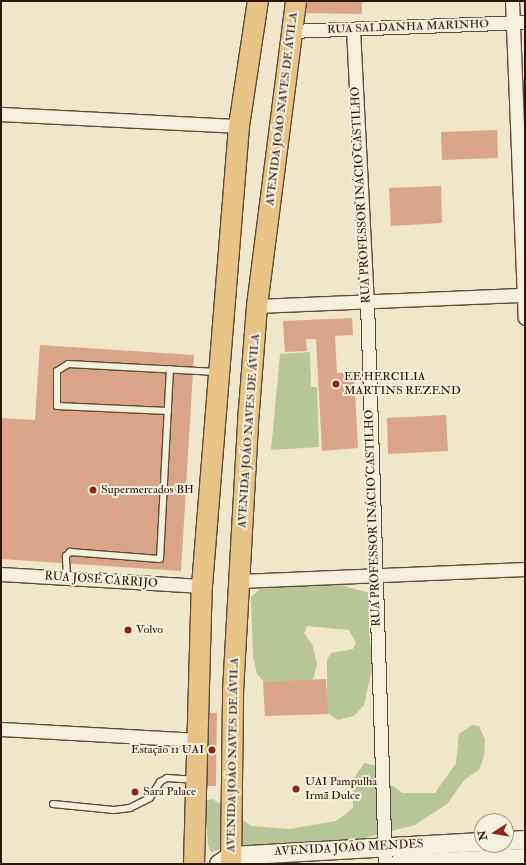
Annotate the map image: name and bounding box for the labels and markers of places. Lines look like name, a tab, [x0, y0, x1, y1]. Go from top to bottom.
place label: EE HERCILIA MARTINS REZEND	[344, 370, 461, 398]
marker: EE HERCILIA MARTINS REZEND	[331, 379, 341, 389]
place label: Supermercados BH	[101, 483, 194, 497]
marker: Supermercados BH	[88, 485, 98, 495]
place label: Volvo	[136, 623, 163, 637]
marker: Volvo	[123, 625, 133, 635]
place label: Estação 11 UAI	[131, 743, 204, 757]
marker: Estação 11 UAI	[207, 745, 217, 755]
place label: UAI Pampulha Irmã Dulce	[305, 775, 377, 803]
marker: UAI Pampulha Irmã Dulce	[290, 783, 302, 795]
place label: Sara Palace	[143, 785, 196, 799]
marker: Sara Palace	[130, 787, 140, 797]

